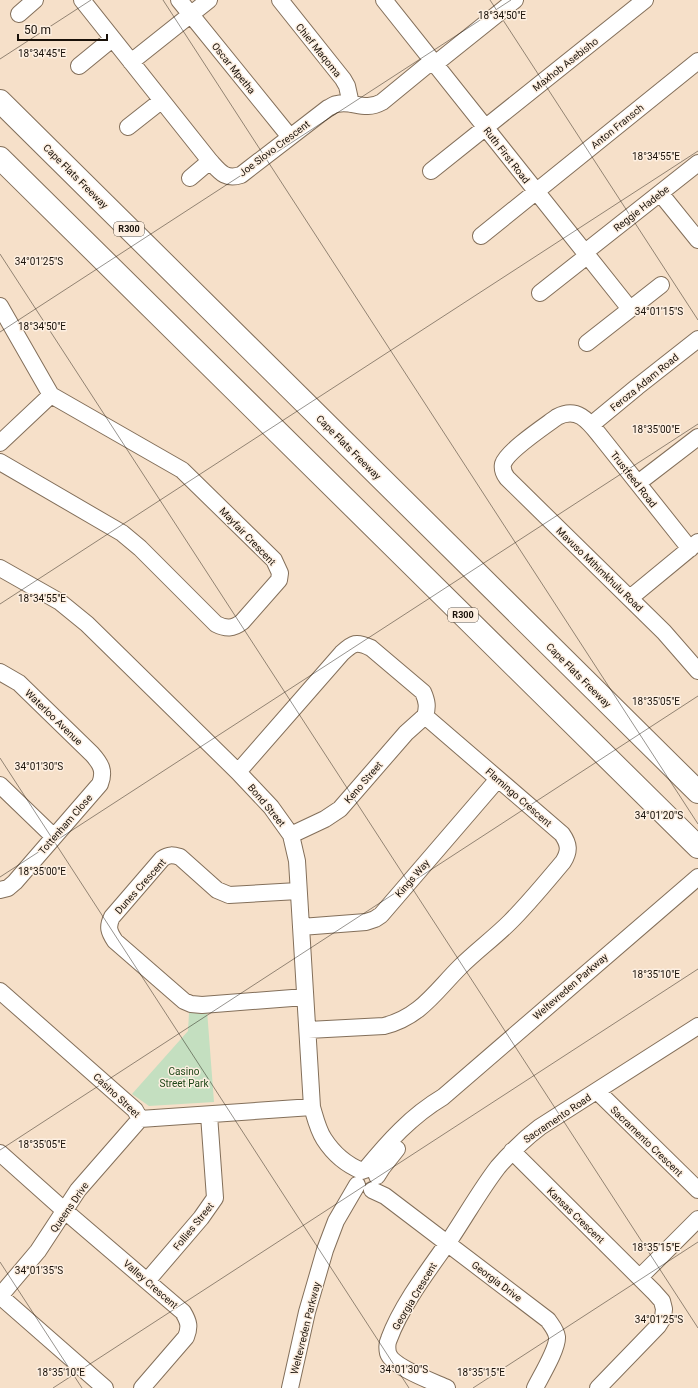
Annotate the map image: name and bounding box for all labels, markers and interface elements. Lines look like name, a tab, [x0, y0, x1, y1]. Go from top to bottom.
text: 18°34'50"E	[478, 10, 526, 21]
scale bar	[18, 16, 107, 42]
street label: Chief Maqoma	[294, 21, 343, 79]
text: 50 m	[24, 23, 51, 37]
street label: Maxhob Asebisho	[530, 35, 600, 93]
street label: Oscar Mpetha	[210, 41, 258, 96]
text: 18°34'45"E	[18, 48, 66, 59]
street label: Anton Fransch	[589, 102, 646, 151]
street label: Joe Slovo Crescent	[237, 118, 312, 179]
street label: Ruth First Road	[481, 125, 532, 186]
street label: Cape Flats Freeway	[41, 142, 110, 211]
text: 18°34'55"E	[632, 151, 680, 162]
street label: Reggie Hadebe	[611, 183, 671, 233]
road number: R300	[114, 222, 144, 236]
text: 34°01'25"S	[15, 256, 63, 267]
text: 34°01'15"S	[635, 306, 683, 317]
text: 18°34'50"E	[18, 321, 66, 332]
street label: Feroza Adam Road	[608, 352, 681, 413]
street label: Cape Flats Freeway	[314, 413, 383, 482]
text: 18°35'00"E	[632, 424, 680, 435]
street label: Trustfeed Road	[608, 449, 659, 509]
street label: Mayfair Crescent	[217, 505, 278, 567]
street label: Mavuso Mthimkhulu Road	[554, 525, 645, 614]
text: 18°34'55"E	[18, 593, 66, 604]
road number: R300	[448, 608, 478, 622]
street label: Cape Flats Freeway	[544, 641, 613, 710]
street label: Waterloo Avenue	[23, 687, 84, 747]
text: 18°35'05"E	[632, 696, 680, 707]
street label: Keno Street	[342, 759, 384, 805]
text: 34°01'30"S	[15, 761, 63, 772]
street label: Flamingo Crescent	[484, 766, 554, 829]
street label: Bond Street	[246, 782, 288, 829]
street label: Tottenham Close	[36, 792, 94, 857]
text: 34°01'20"S	[635, 810, 683, 821]
street label: Dunes Crescent	[113, 857, 168, 916]
street label: Kings Way	[393, 857, 432, 899]
text: 18°35'00"E	[18, 866, 66, 877]
street label: Weltevreden Parkway	[531, 951, 610, 1022]
text: 18°35'10"E	[632, 969, 680, 980]
park label: Casino Street Park	[159, 1066, 209, 1089]
street label: Casino Street	[91, 1071, 142, 1120]
street label: Sacramento Road	[521, 1092, 593, 1145]
street label: Sacramento Crescent	[608, 1104, 685, 1179]
text: 18°35'05"E	[18, 1139, 66, 1150]
street label: Queens Drive	[48, 1180, 91, 1234]
street label: Kansas Crescent	[545, 1185, 606, 1245]
street label: Follies Street	[171, 1200, 216, 1252]
text: 18°35'15"E	[632, 1242, 680, 1253]
street label: Valley Crescent	[121, 1258, 180, 1311]
street label: Georgia Drive	[470, 1259, 524, 1304]
street label: Georgia Crescent	[390, 1261, 439, 1332]
text: 34°01'35"S	[15, 1265, 63, 1276]
street label: Weltevreden Parkway	[289, 1280, 322, 1376]
text: 34°01'25"S	[635, 1314, 683, 1325]
text: 34°01'30"S	[380, 1364, 428, 1375]
text: 18°35'10"E	[37, 1367, 85, 1378]
text: 18°35'15"E	[457, 1367, 505, 1378]

